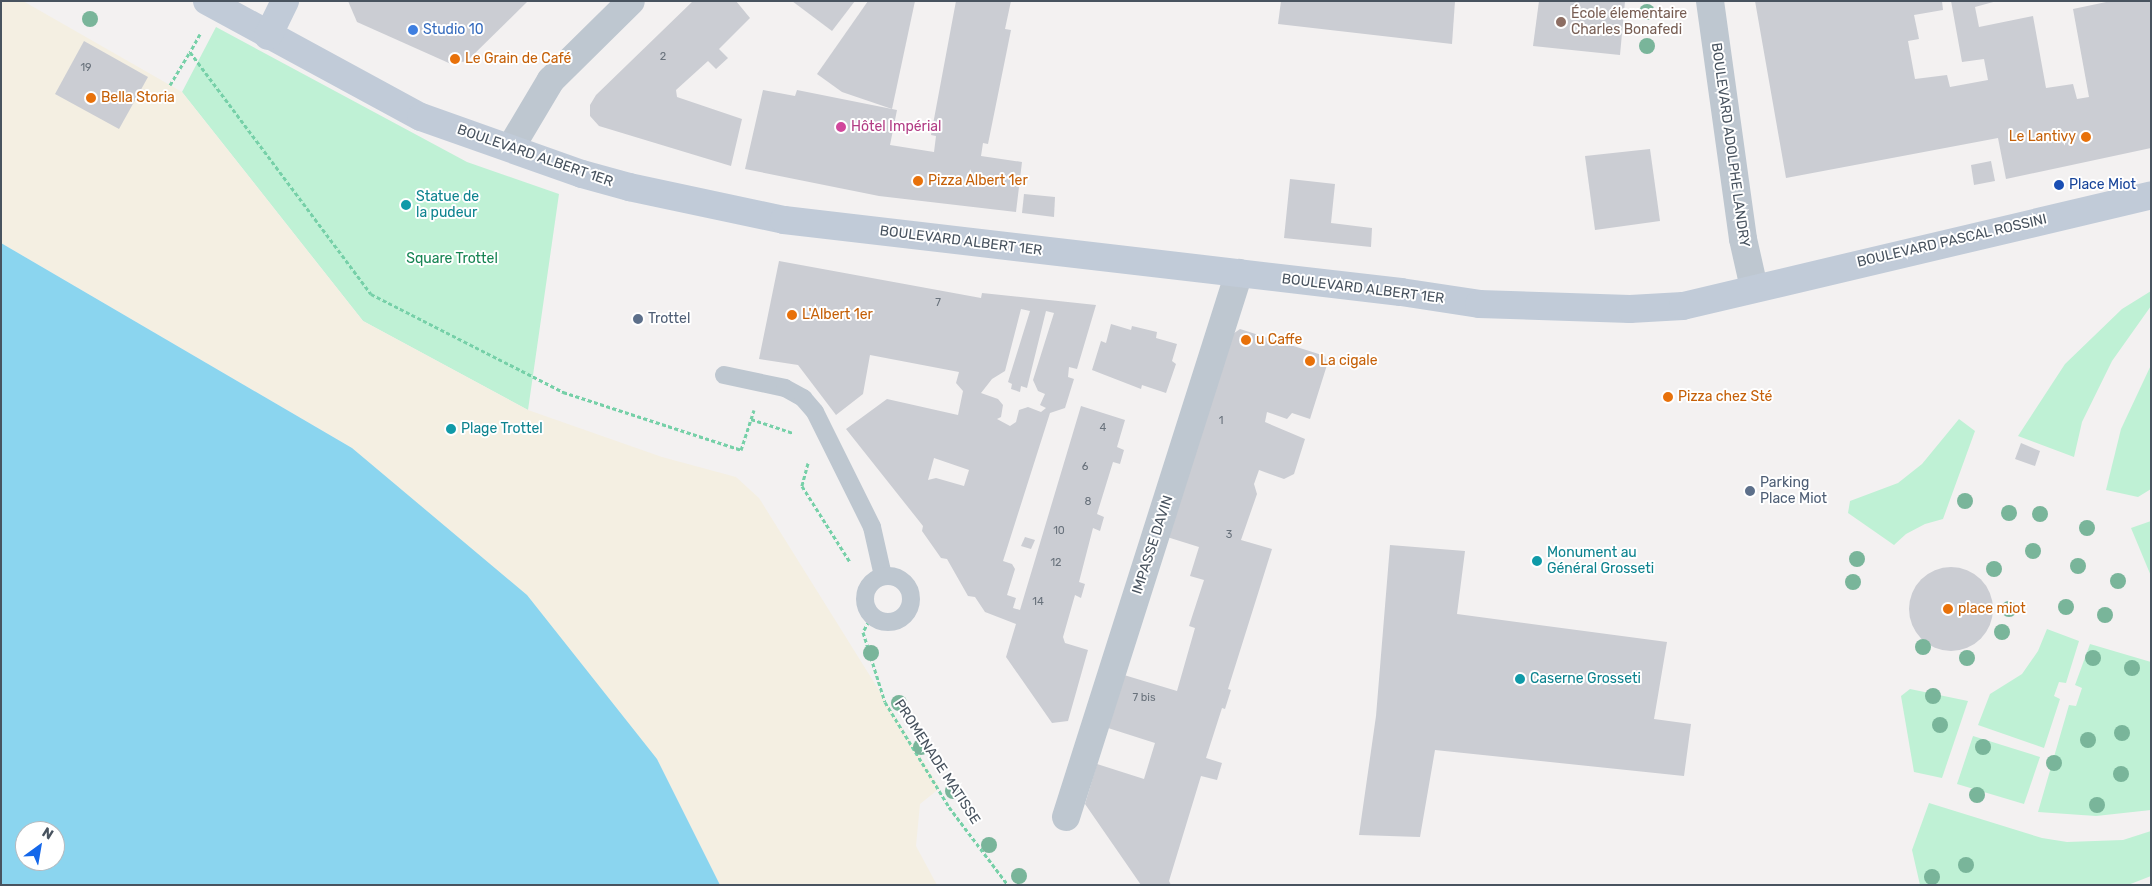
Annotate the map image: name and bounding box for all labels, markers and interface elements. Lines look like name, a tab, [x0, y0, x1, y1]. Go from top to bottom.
place label: École élementaire Charles Bonafedi	[1571, 6, 1687, 38]
marker: École élementaire Charles Bonafedi	[1555, 16, 1567, 28]
place label: Studio 10	[423, 22, 484, 38]
marker: Studio 10	[407, 24, 419, 36]
street label: BOULEVARD ADOLPHE LANDRY	[1707, 41, 1753, 249]
house number: 2	[660, 50, 666, 64]
place label: Le Grain de Café	[465, 51, 571, 67]
marker: Le Grain de Café	[449, 53, 461, 65]
house number: 19	[80, 61, 92, 75]
place label: Bella Storia	[101, 90, 175, 106]
marker: Bella Storia	[85, 92, 97, 104]
place label: Hôtel Impérial	[851, 119, 941, 135]
street label: BOULEVARD ALBERT 1ER	[455, 121, 615, 191]
marker: Hôtel Impérial	[835, 121, 847, 133]
place label: Le Lantivy	[2009, 129, 2076, 145]
marker: Le Lantivy	[2080, 131, 2092, 143]
place label: Pizza Albert 1er	[928, 173, 1028, 189]
marker: Pizza Albert 1er	[912, 175, 924, 187]
place label: Place Miot	[2069, 177, 2136, 193]
marker: Place Miot	[2053, 179, 2065, 191]
place label: Statue de la pudeur	[416, 189, 479, 222]
marker: Statue de la pudeur	[400, 199, 412, 211]
street label: BOULEVARD PASCAL ROSSINI	[1855, 211, 2049, 271]
street label: BOULEVARD ALBERT 1ER	[878, 223, 1044, 259]
park label: Square Trottel	[406, 251, 498, 267]
street label: BOULEVARD ALBERT 1ER	[1280, 271, 1446, 307]
house number: 7	[935, 296, 941, 310]
place label: L'Albert 1er	[802, 307, 873, 323]
marker: L'Albert 1er	[786, 309, 798, 321]
place label: Trottel	[648, 311, 690, 327]
marker: Trottel	[632, 313, 644, 325]
place label: u Caffe	[1256, 332, 1302, 348]
marker: u Caffe	[1240, 334, 1252, 346]
place label: La cigale	[1320, 353, 1377, 369]
marker: La cigale	[1304, 355, 1316, 367]
place label: Pizza chez Sté	[1678, 389, 1772, 405]
marker: Pizza chez Sté	[1662, 391, 1674, 403]
house number: 1	[1219, 414, 1223, 428]
place label: Plage Trottel	[461, 421, 543, 437]
house number: 4	[1100, 421, 1106, 435]
marker: Plage Trottel	[445, 423, 457, 435]
house number: 6	[1082, 460, 1088, 474]
place label: Parking Place Miot	[1760, 475, 1827, 508]
marker: Parking Place Miot	[1744, 485, 1756, 497]
street label: IMPASSE DAVIN	[1129, 494, 1177, 596]
house number: 8	[1085, 495, 1091, 509]
house number: 10	[1053, 524, 1065, 538]
house number: 3	[1226, 528, 1232, 542]
place label: Monument au Général Grosseti	[1547, 545, 1654, 578]
marker: Monument au Général Grosseti	[1531, 555, 1543, 567]
house number: 12	[1050, 556, 1062, 570]
house number: 14	[1032, 595, 1044, 609]
place label: place miot	[1958, 601, 2026, 617]
marker: place miot	[1942, 603, 1954, 615]
place label: Caserne Grosseti	[1530, 671, 1641, 687]
marker: Caserne Grosseti	[1514, 673, 1526, 685]
house number: 7 bis	[1132, 691, 1156, 705]
street label: PROMENADE MATISSE	[890, 697, 984, 827]
north arrow	[15, 821, 65, 871]
text: N	[39, 824, 56, 844]

